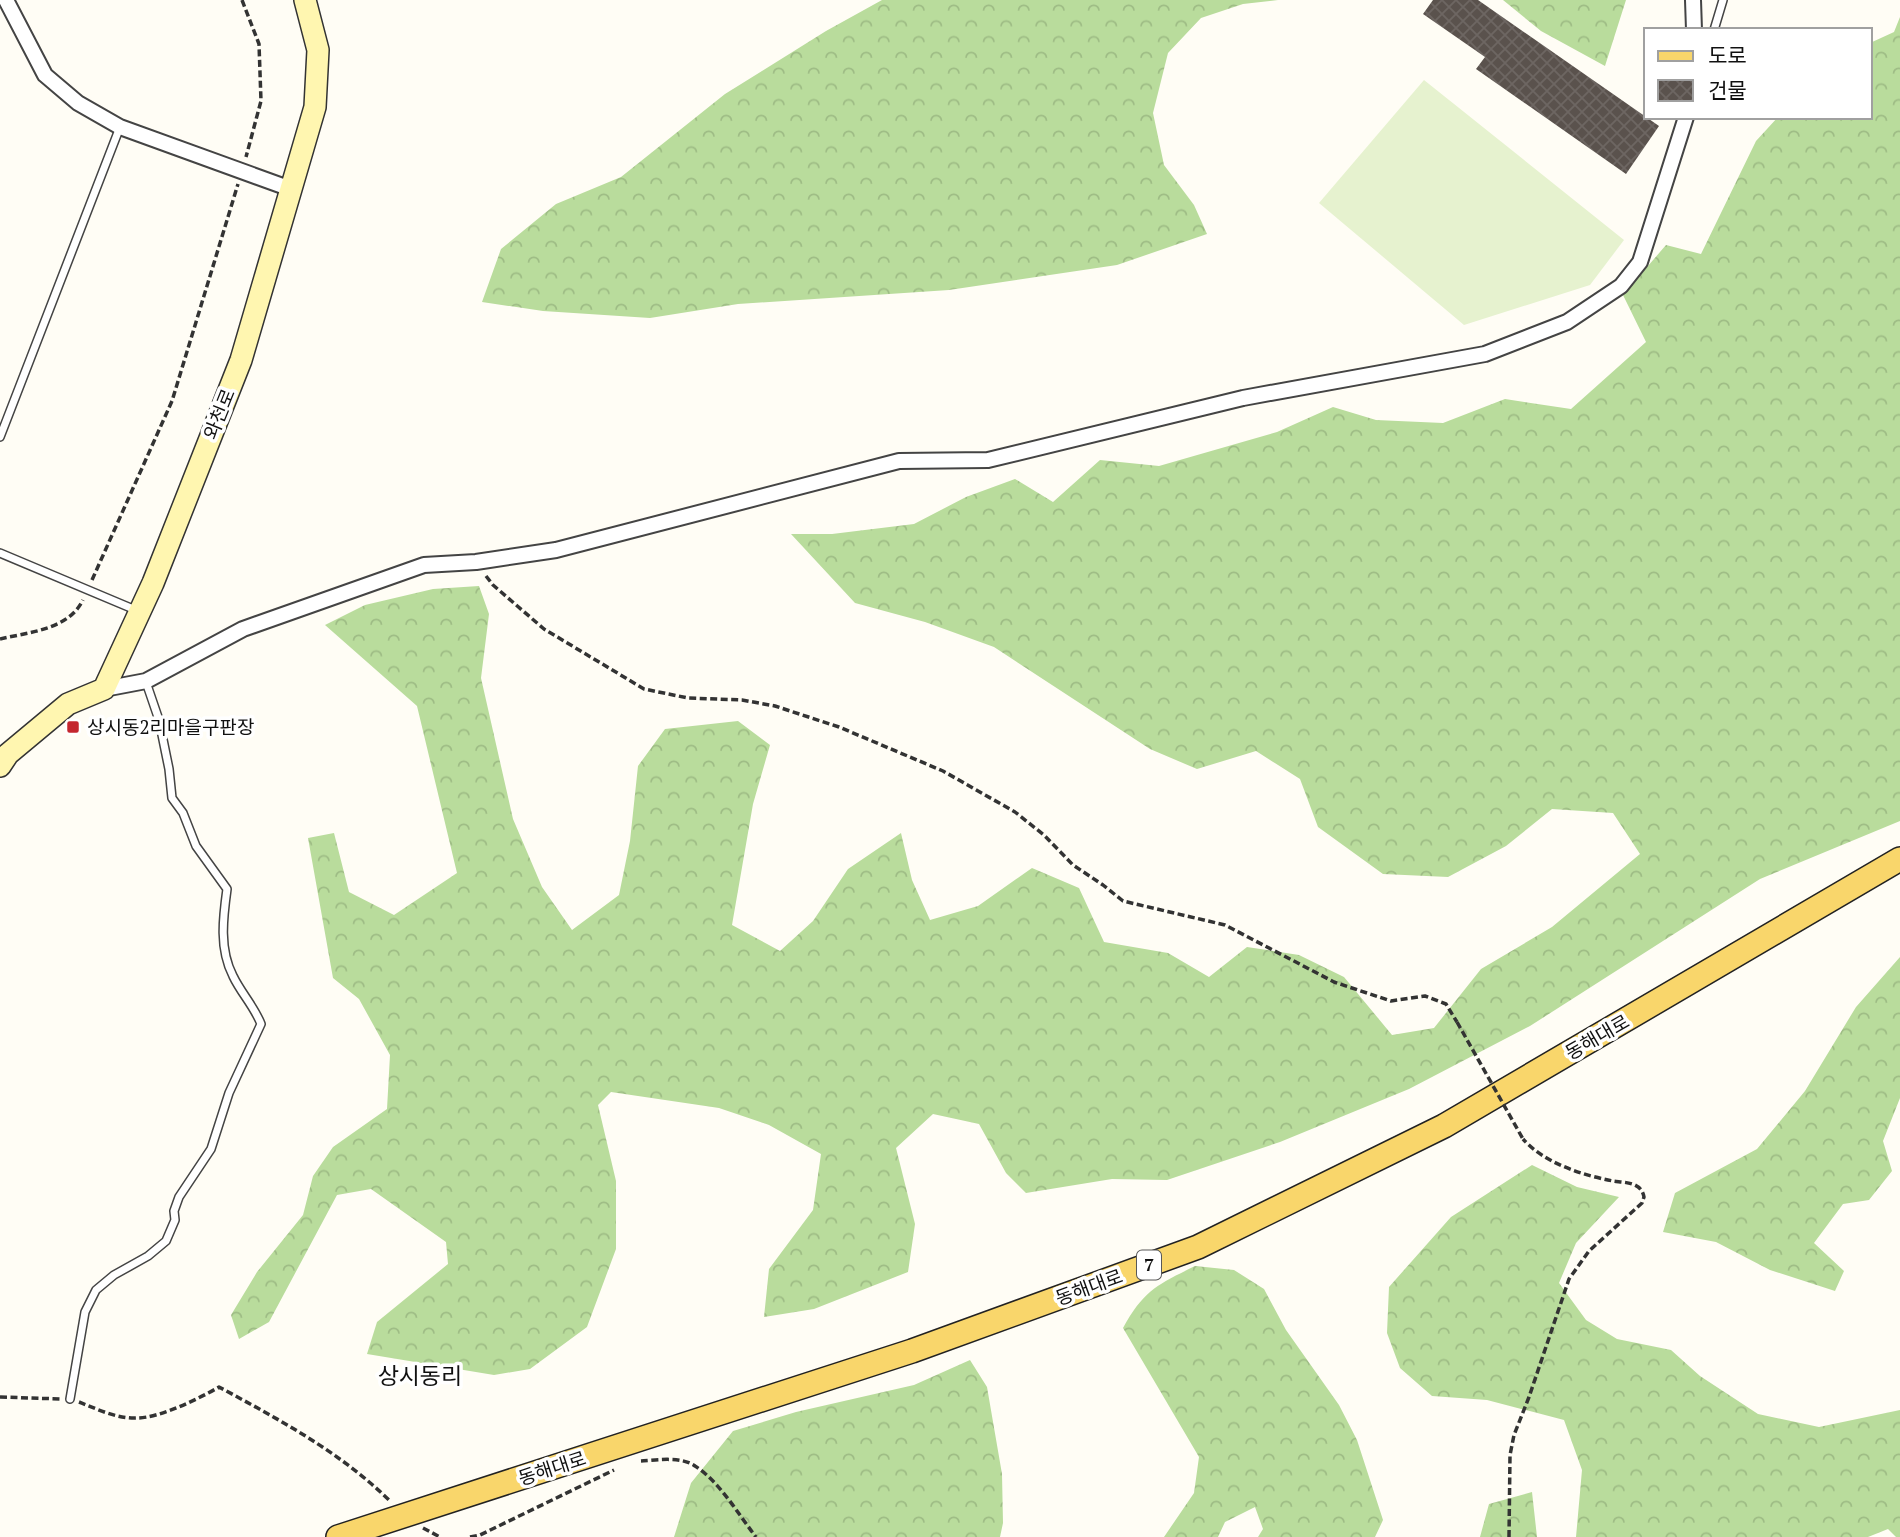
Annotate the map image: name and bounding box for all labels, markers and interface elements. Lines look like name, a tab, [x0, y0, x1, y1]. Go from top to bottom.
legend	[1644, 28, 1872, 119]
text: 도로	[1708, 41, 1747, 69]
text: 건물	[1708, 76, 1747, 104]
street label: 와천로	[197, 385, 240, 443]
place label: 상시동2리마을구판장	[87, 714, 254, 739]
marker: 상시동2리마을구판장	[65, 719, 81, 735]
street label: 동해대로	[1560, 1008, 1633, 1065]
road number: 7	[1137, 1250, 1161, 1280]
street label: 동해대로	[1052, 1263, 1126, 1310]
district label: 상시동리	[378, 1360, 462, 1391]
street label: 동해대로	[515, 1445, 589, 1490]

